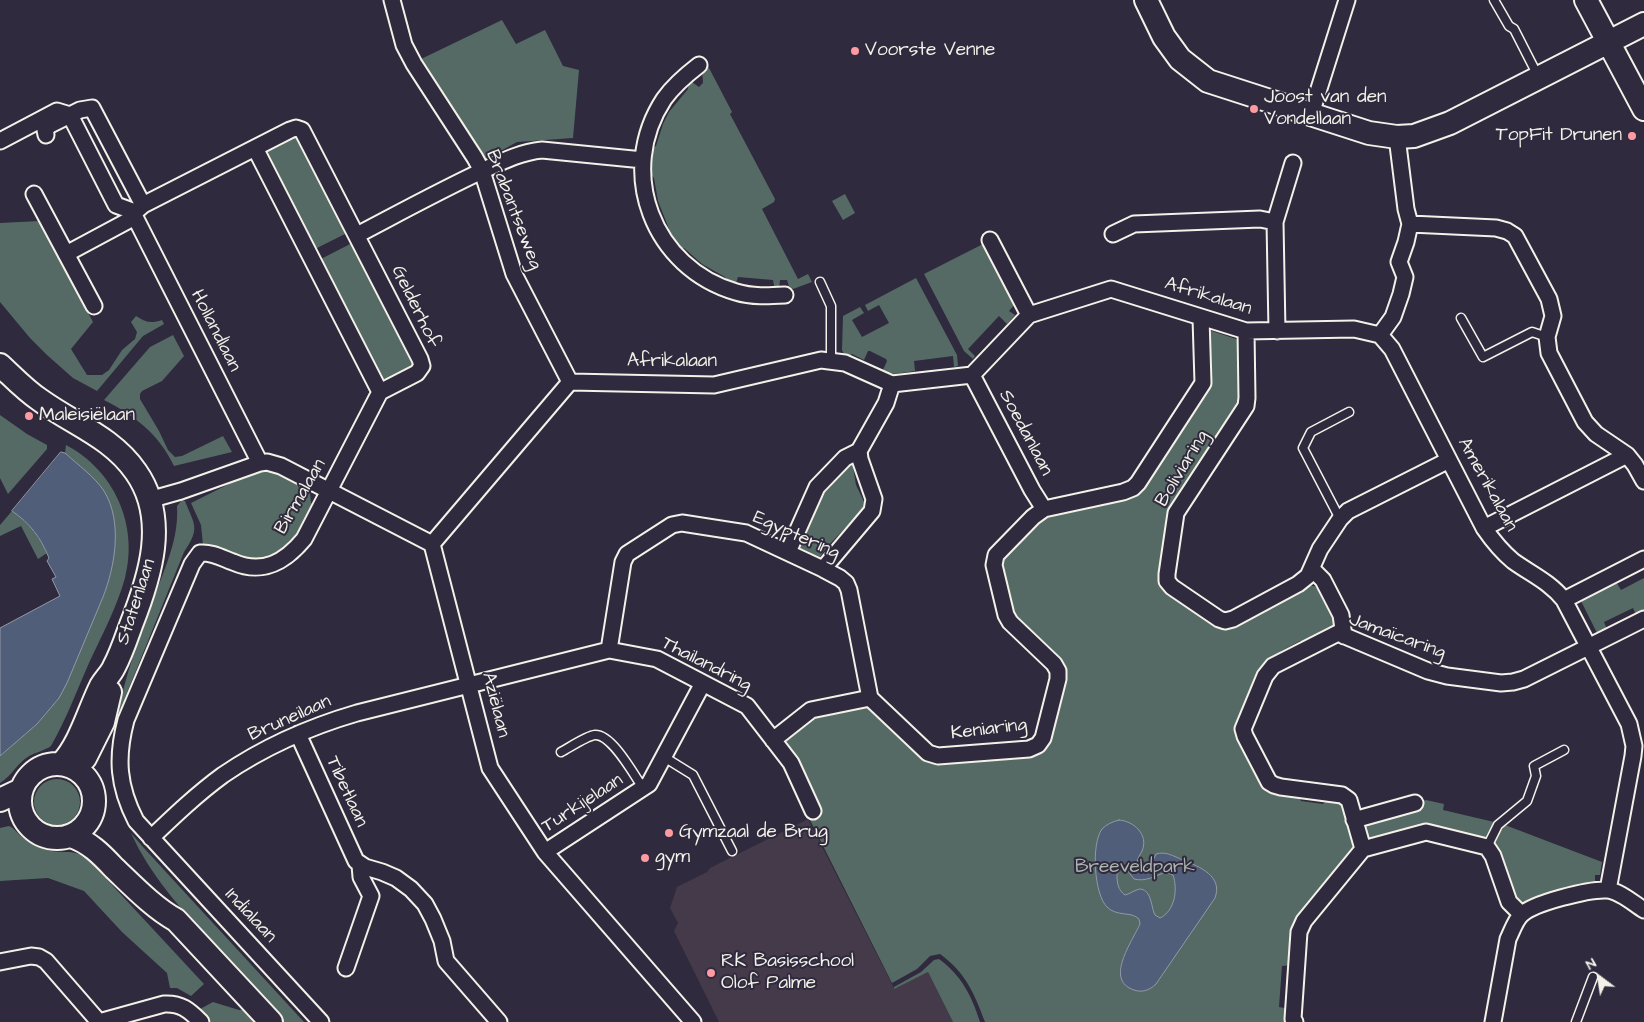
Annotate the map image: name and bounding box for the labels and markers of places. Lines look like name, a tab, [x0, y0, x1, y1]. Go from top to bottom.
place label: Voorste Venne	[865, 40, 995, 62]
marker: Voorste Venne	[849, 45, 861, 57]
place label: Joost van den Vondellaan	[1264, 87, 1386, 131]
marker: Joost van den Vondellaan	[1248, 103, 1260, 115]
place label: TopFit Drunen	[1496, 125, 1622, 147]
marker: TopFit Drunen	[1626, 130, 1638, 142]
place label: Maleisiëlaan	[39, 405, 135, 427]
marker: Maleisiëlaan	[23, 410, 35, 422]
place label: Gymzaal de Brug	[679, 822, 828, 844]
marker: Gymzaal de Brug	[663, 827, 675, 839]
place label: gym	[655, 847, 690, 869]
marker: gym	[639, 852, 651, 864]
place label: RK Basisschool Olof Palme	[721, 951, 854, 995]
marker: RK Basisschool Olof Palme	[705, 967, 717, 979]

